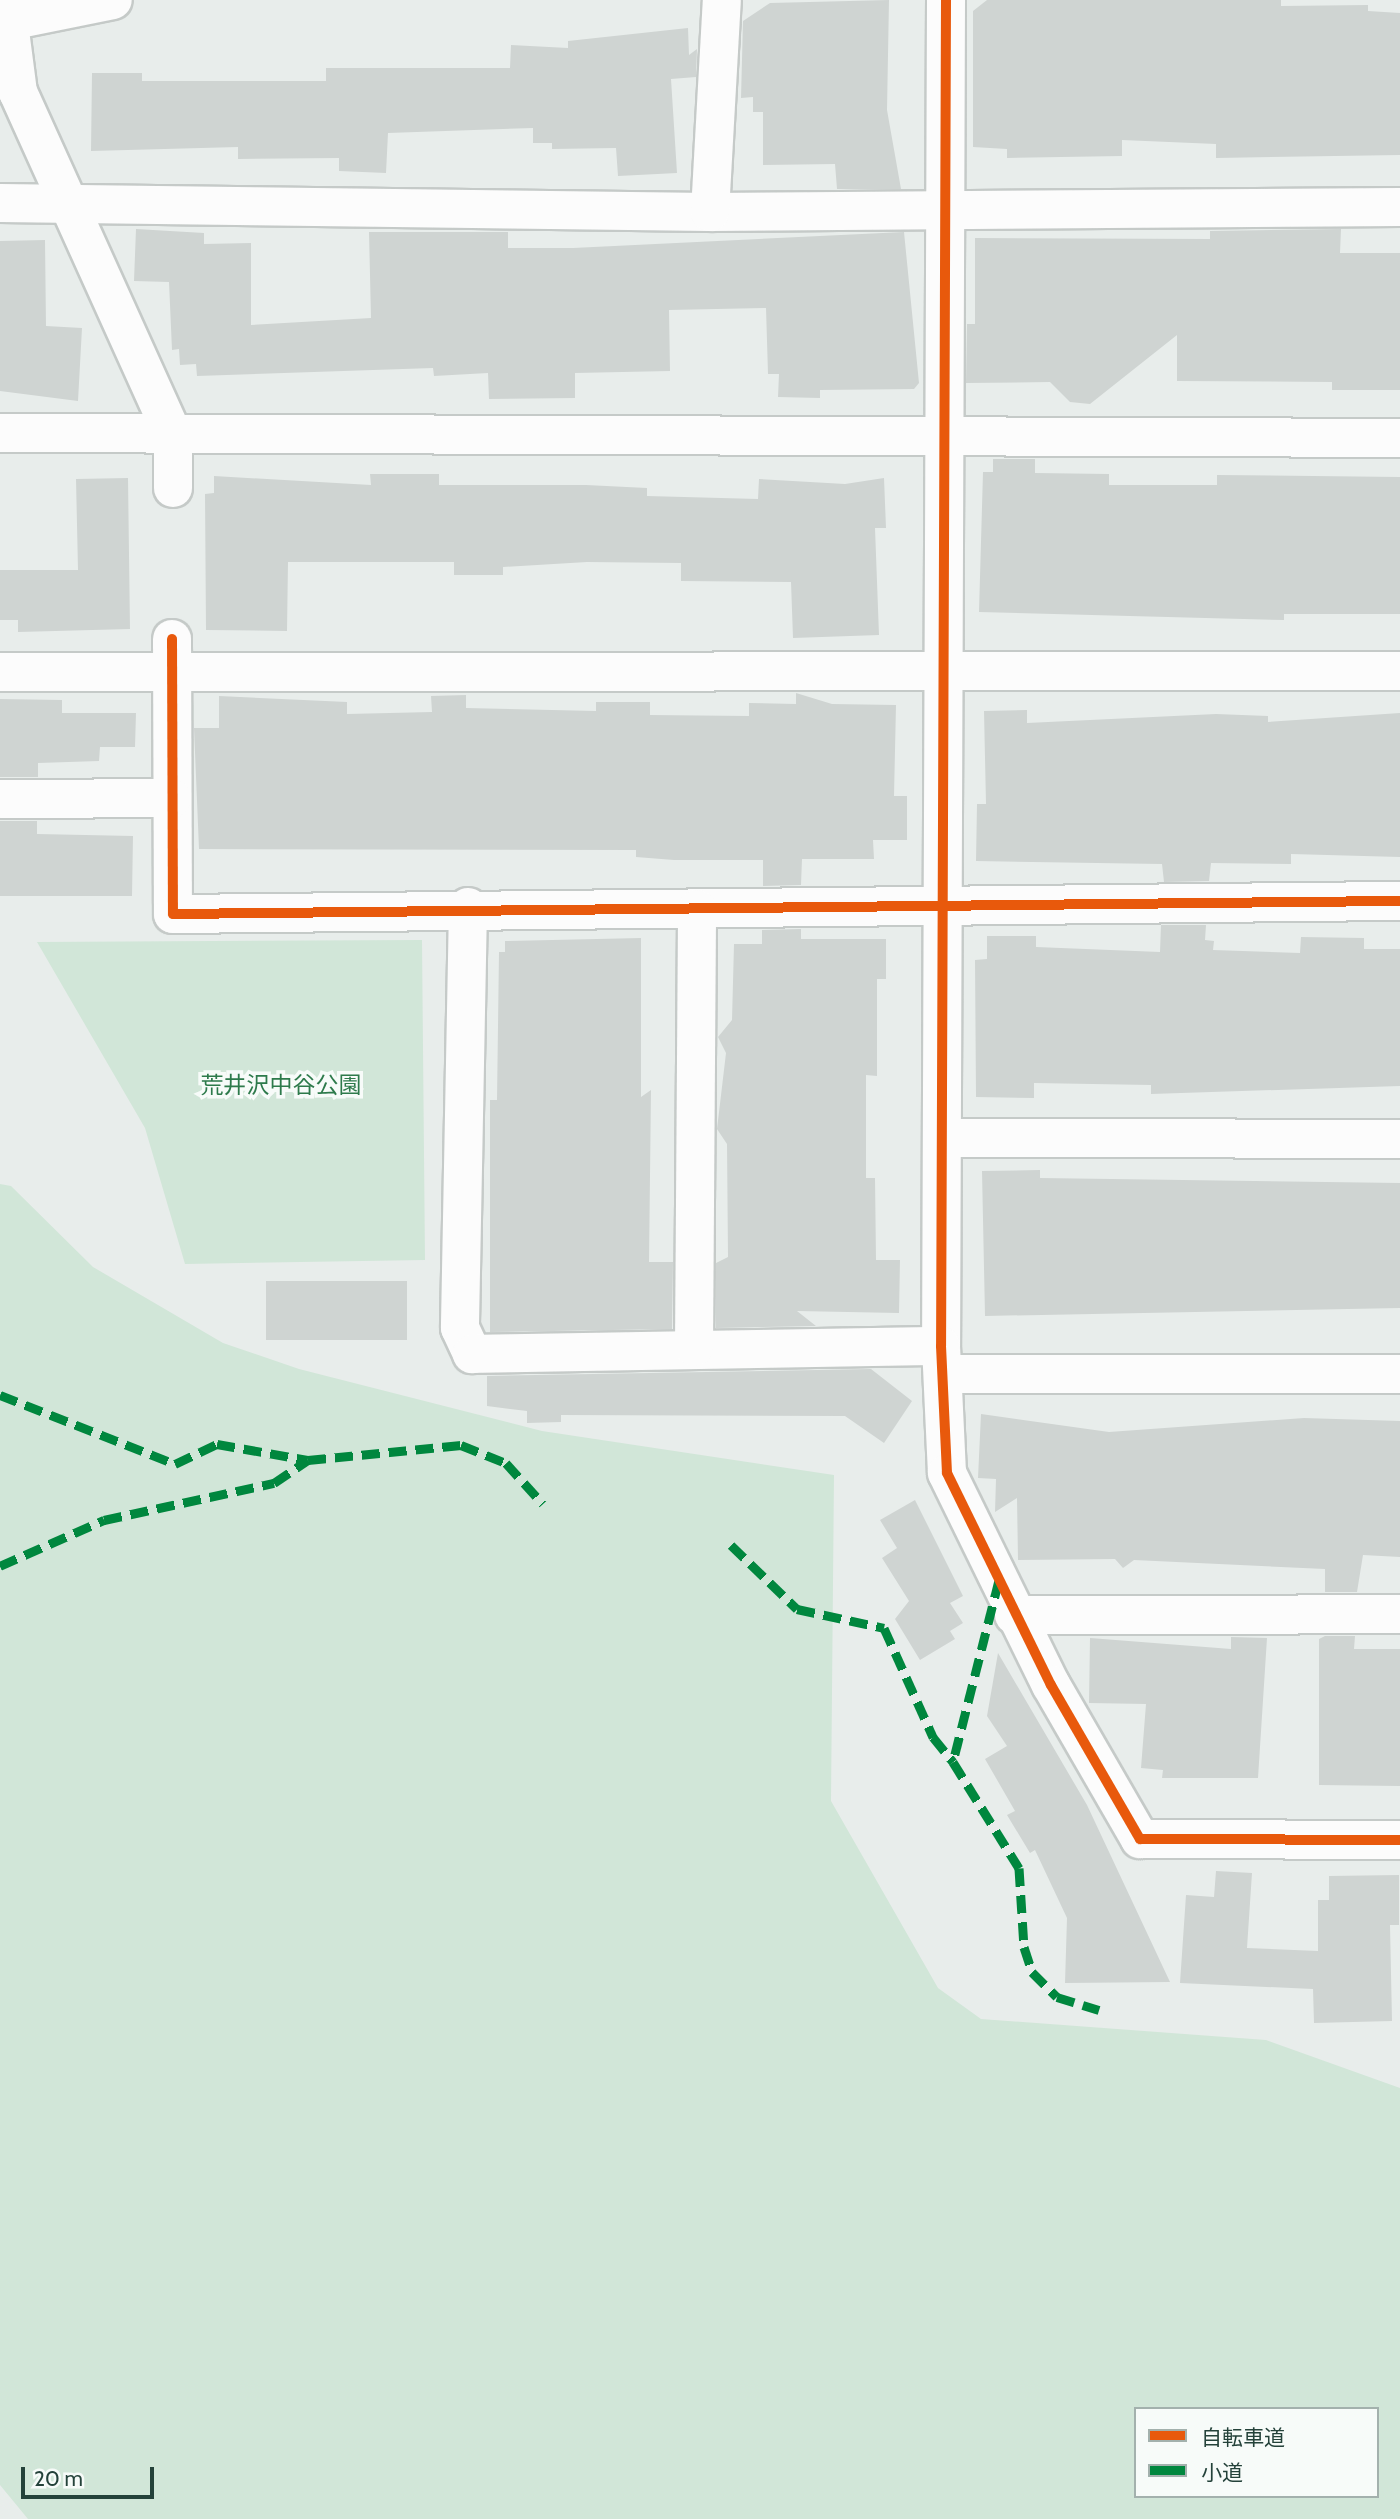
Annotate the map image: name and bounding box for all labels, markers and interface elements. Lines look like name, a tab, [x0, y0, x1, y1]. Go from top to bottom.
park label: 荒井沢中谷公園	[201, 1071, 361, 1099]
legend	[1134, 2407, 1379, 2498]
text: 自転車道	[1201, 2425, 1285, 2450]
scale bar	[24, 2452, 158, 2496]
text: 小道	[1201, 2460, 1243, 2485]
text: 20 m	[34, 2466, 83, 2491]

